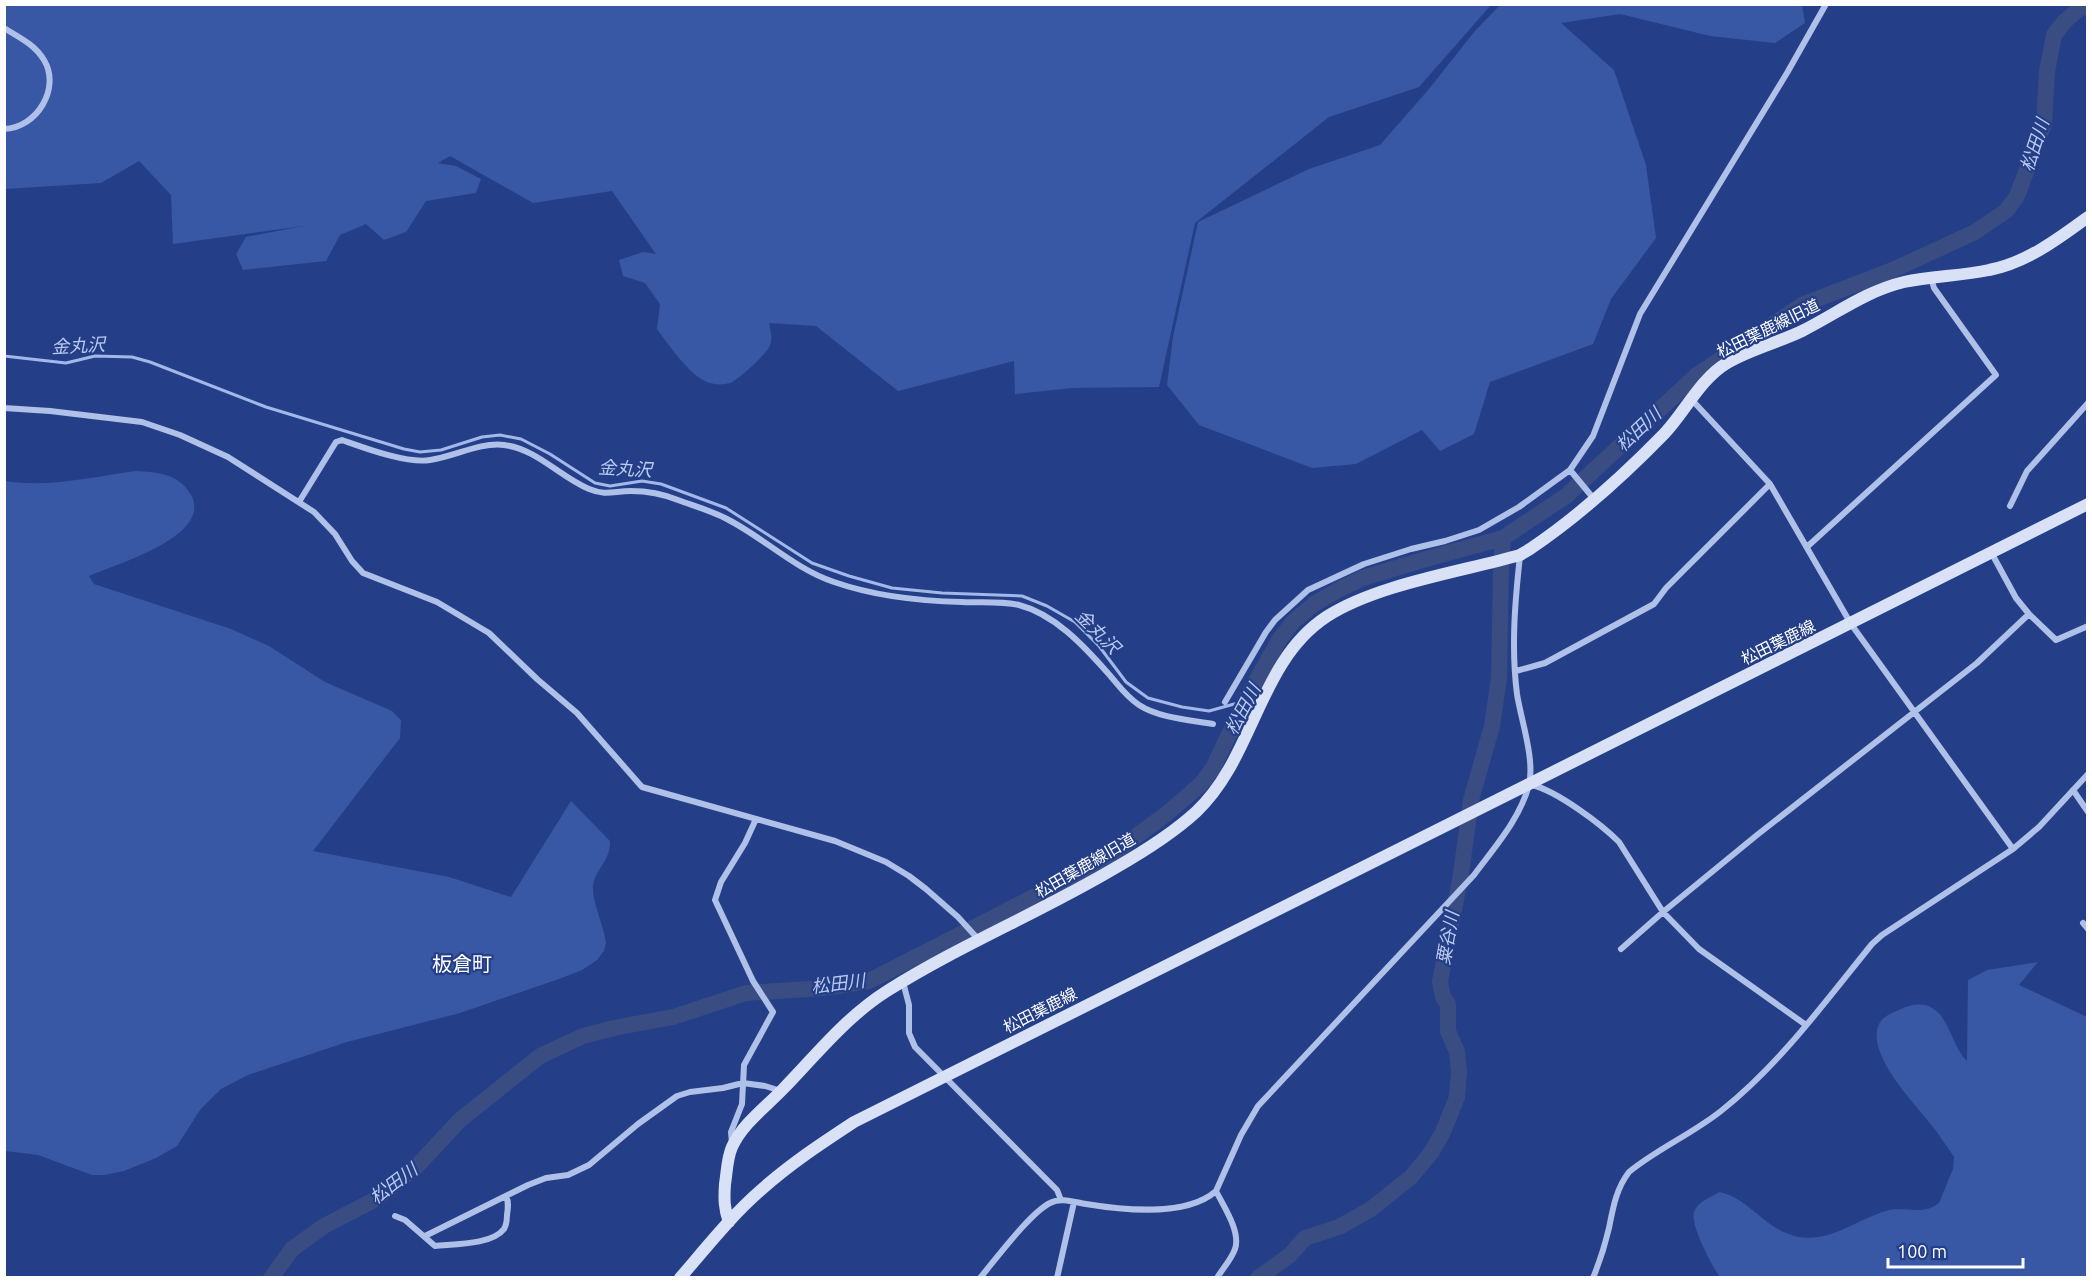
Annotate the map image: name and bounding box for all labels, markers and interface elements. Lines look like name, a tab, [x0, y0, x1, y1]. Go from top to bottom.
water label: 松田川	[2016, 114, 2052, 174]
street label: 松田葉鹿線旧道	[1714, 295, 1822, 361]
water label: 金丸沢	[51, 333, 107, 356]
water label: 松田川	[1611, 402, 1666, 455]
water label: 金丸沢	[598, 457, 654, 480]
water label: 金丸沢	[1072, 605, 1126, 659]
street label: 松田葉鹿線	[1738, 616, 1818, 668]
water label: 松田川	[1220, 679, 1264, 738]
street label: 松田葉鹿線旧道	[1032, 829, 1138, 901]
water label: 粟谷川	[1432, 908, 1462, 966]
district label: 板倉町	[432, 952, 492, 975]
water label: 松田川	[810, 970, 868, 996]
street label: 松田葉鹿線	[1000, 984, 1080, 1036]
water label: 松田川	[365, 1158, 422, 1207]
scale bar	[1888, 1231, 2023, 1269]
text: 100 m	[1897, 1241, 1947, 1261]

